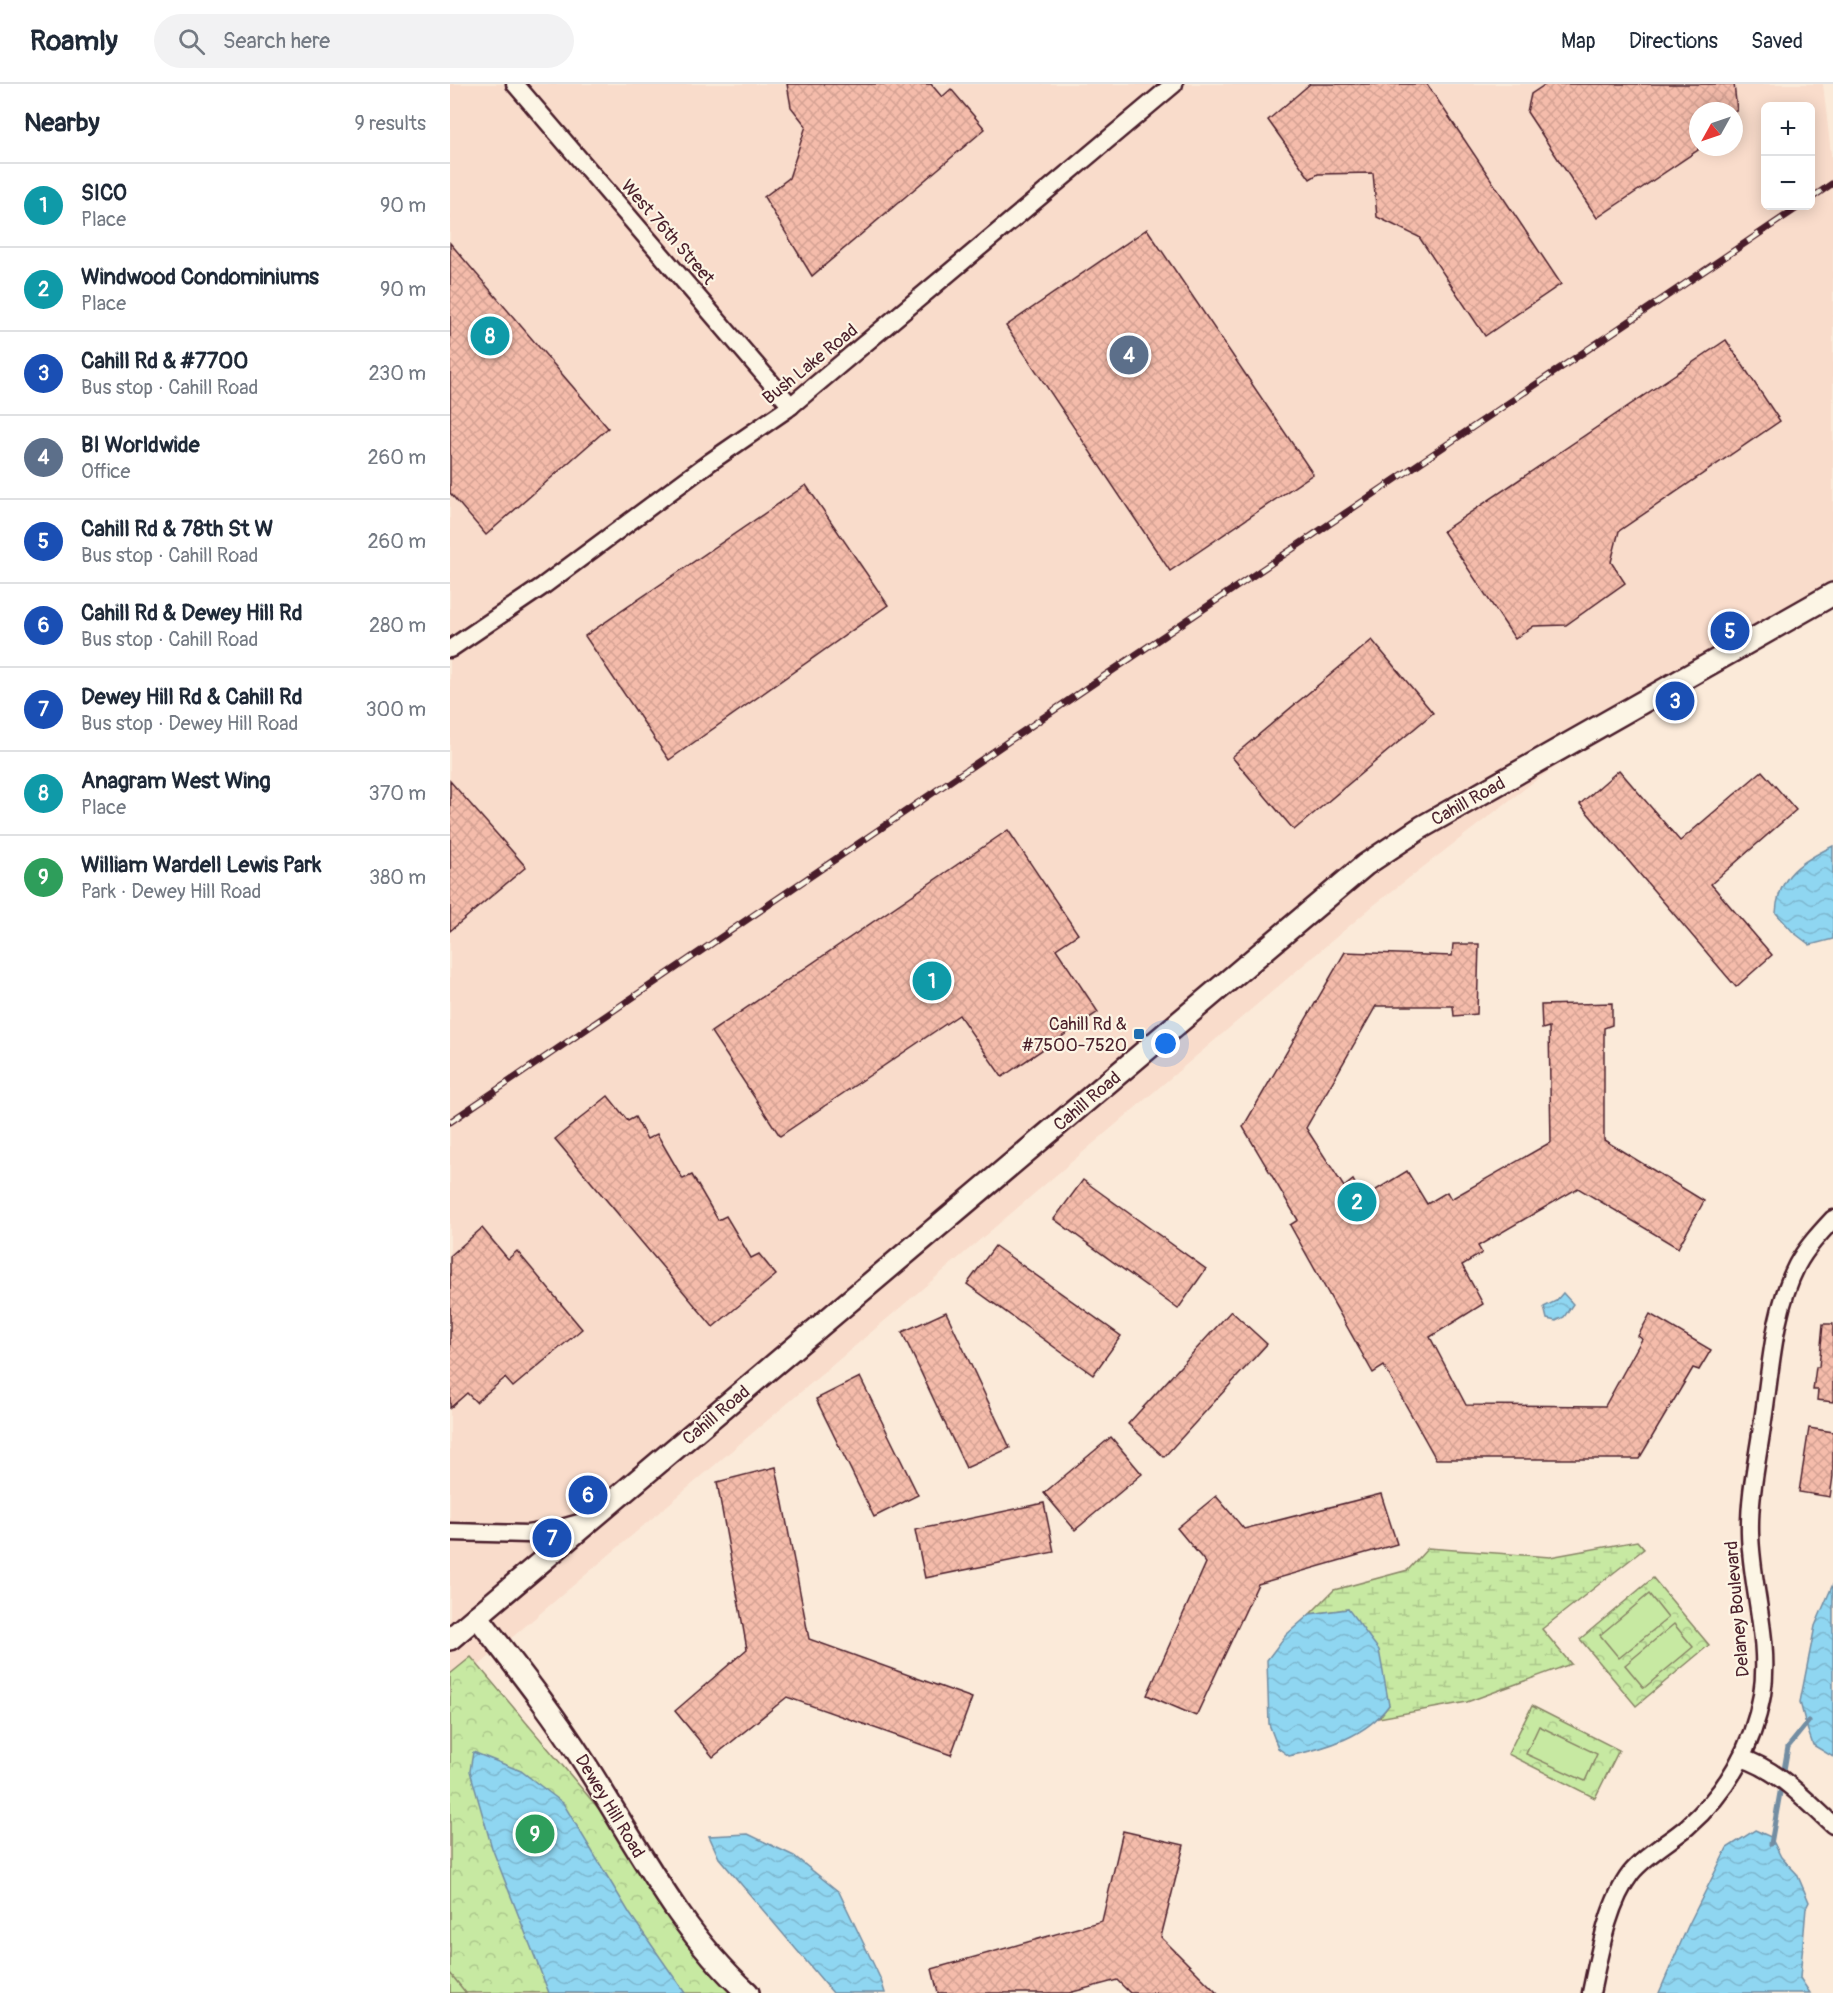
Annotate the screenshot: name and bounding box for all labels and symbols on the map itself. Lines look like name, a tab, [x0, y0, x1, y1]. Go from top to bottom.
north arrow	[1689, 102, 1743, 156]
street label: West 76th Street	[616, 175, 720, 290]
pin: 8	[470, 314, 510, 358]
street label: Bush Lake Road	[758, 319, 863, 410]
pin: 4	[1110, 332, 1148, 378]
pin: 5	[1710, 608, 1750, 654]
pin: 3	[1656, 678, 1694, 724]
street label: Cahill Road	[1427, 772, 1509, 831]
pin: 1	[912, 958, 952, 1004]
place label: Cahill Rd & #7500-7520	[1022, 1013, 1127, 1057]
marker: Cahill Rd & #7500-7520	[1132, 1027, 1146, 1041]
your location	[1151, 1029, 1180, 1058]
street label: Cahill Road	[1049, 1067, 1126, 1136]
pin: 2	[1338, 1180, 1376, 1224]
street label: Cahill Road	[678, 1381, 755, 1450]
pin: 6	[568, 1472, 608, 1518]
pin: 7	[532, 1516, 572, 1560]
street label: Delaney Boulevard	[1720, 1540, 1755, 1678]
street label: Dewey Hill Road	[570, 1750, 650, 1862]
pin: 9	[516, 1812, 554, 1856]

